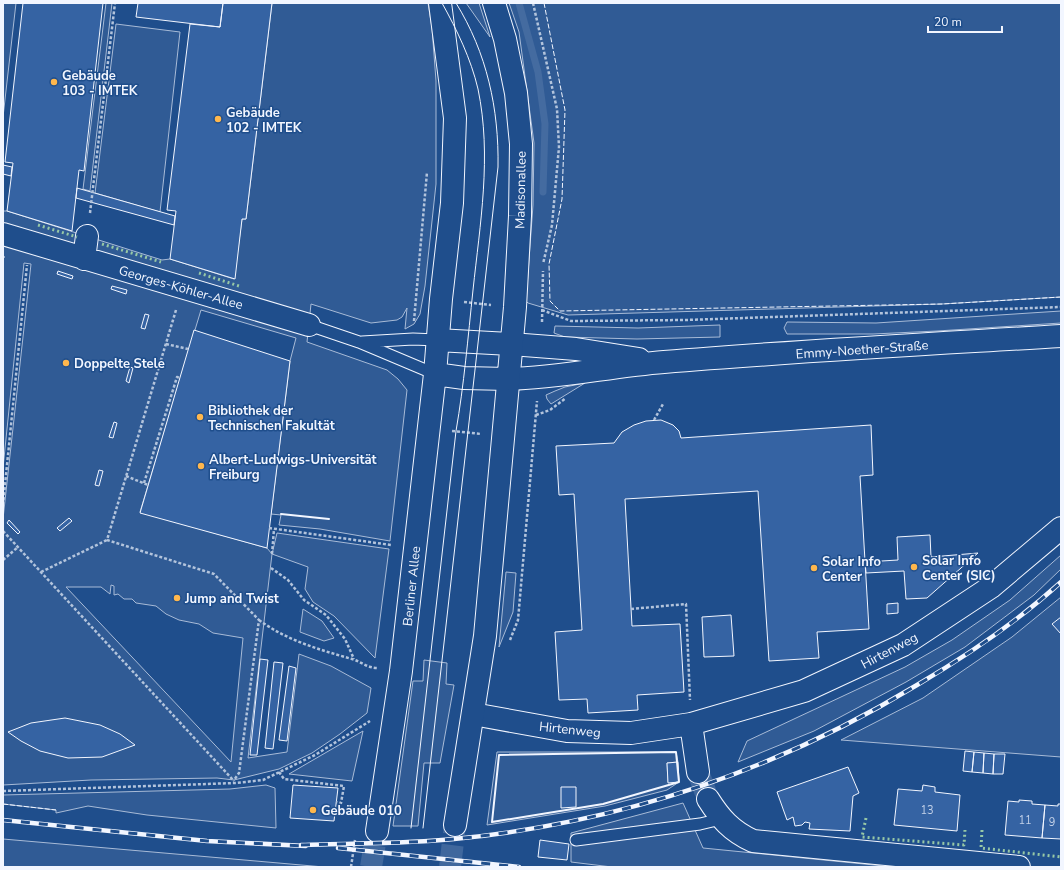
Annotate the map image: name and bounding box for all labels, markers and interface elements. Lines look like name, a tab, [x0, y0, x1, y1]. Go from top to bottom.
scale bar	[928, 8, 1002, 34]
text: 20 m	[934, 14, 962, 30]
place label: Gebäude 103 - IMTEK	[62, 67, 138, 100]
marker: Gebäude 103 - IMTEK	[49, 77, 59, 87]
place label: Gebäude 102 - IMTEK	[226, 104, 302, 137]
marker: Gebäude 102 - IMTEK	[213, 114, 223, 124]
street label: Madisonallee	[511, 151, 531, 229]
street label: Georges-Köhler-Allee	[117, 262, 245, 314]
street label: Emmy-Noether-Straße	[795, 336, 929, 364]
place label: Doppelte Stele	[74, 355, 165, 373]
marker: Doppelte Stele	[61, 358, 71, 368]
place label: Bibliothek der Technischen Fakultät	[208, 402, 336, 435]
marker: Bibliothek der Technischen Fakultät	[195, 412, 205, 422]
place label: Albert-Ludwigs-Universität Freiburg	[209, 451, 378, 484]
marker: Albert-Ludwigs-Universität Freiburg	[196, 461, 206, 471]
street label: Berliner Allee	[399, 545, 425, 627]
place label: Solar Info Center (SIC)	[922, 552, 996, 585]
place label: Solar Info Center	[822, 553, 881, 586]
marker: Solar Info Center (SIC)	[909, 562, 919, 572]
marker: Solar Info Center	[809, 563, 819, 573]
place label: Jump and Twist	[184, 590, 280, 608]
marker: Jump and Twist	[172, 593, 182, 603]
street label: Hirtenweg	[858, 628, 921, 673]
street label: Hirtenweg	[538, 718, 602, 742]
place label: Gebäude 010	[321, 802, 402, 820]
house number: 13	[920, 803, 934, 818]
marker: Gebäude 010	[308, 805, 318, 815]
house number: 11	[1018, 813, 1032, 828]
house number: 9	[1049, 815, 1055, 830]

